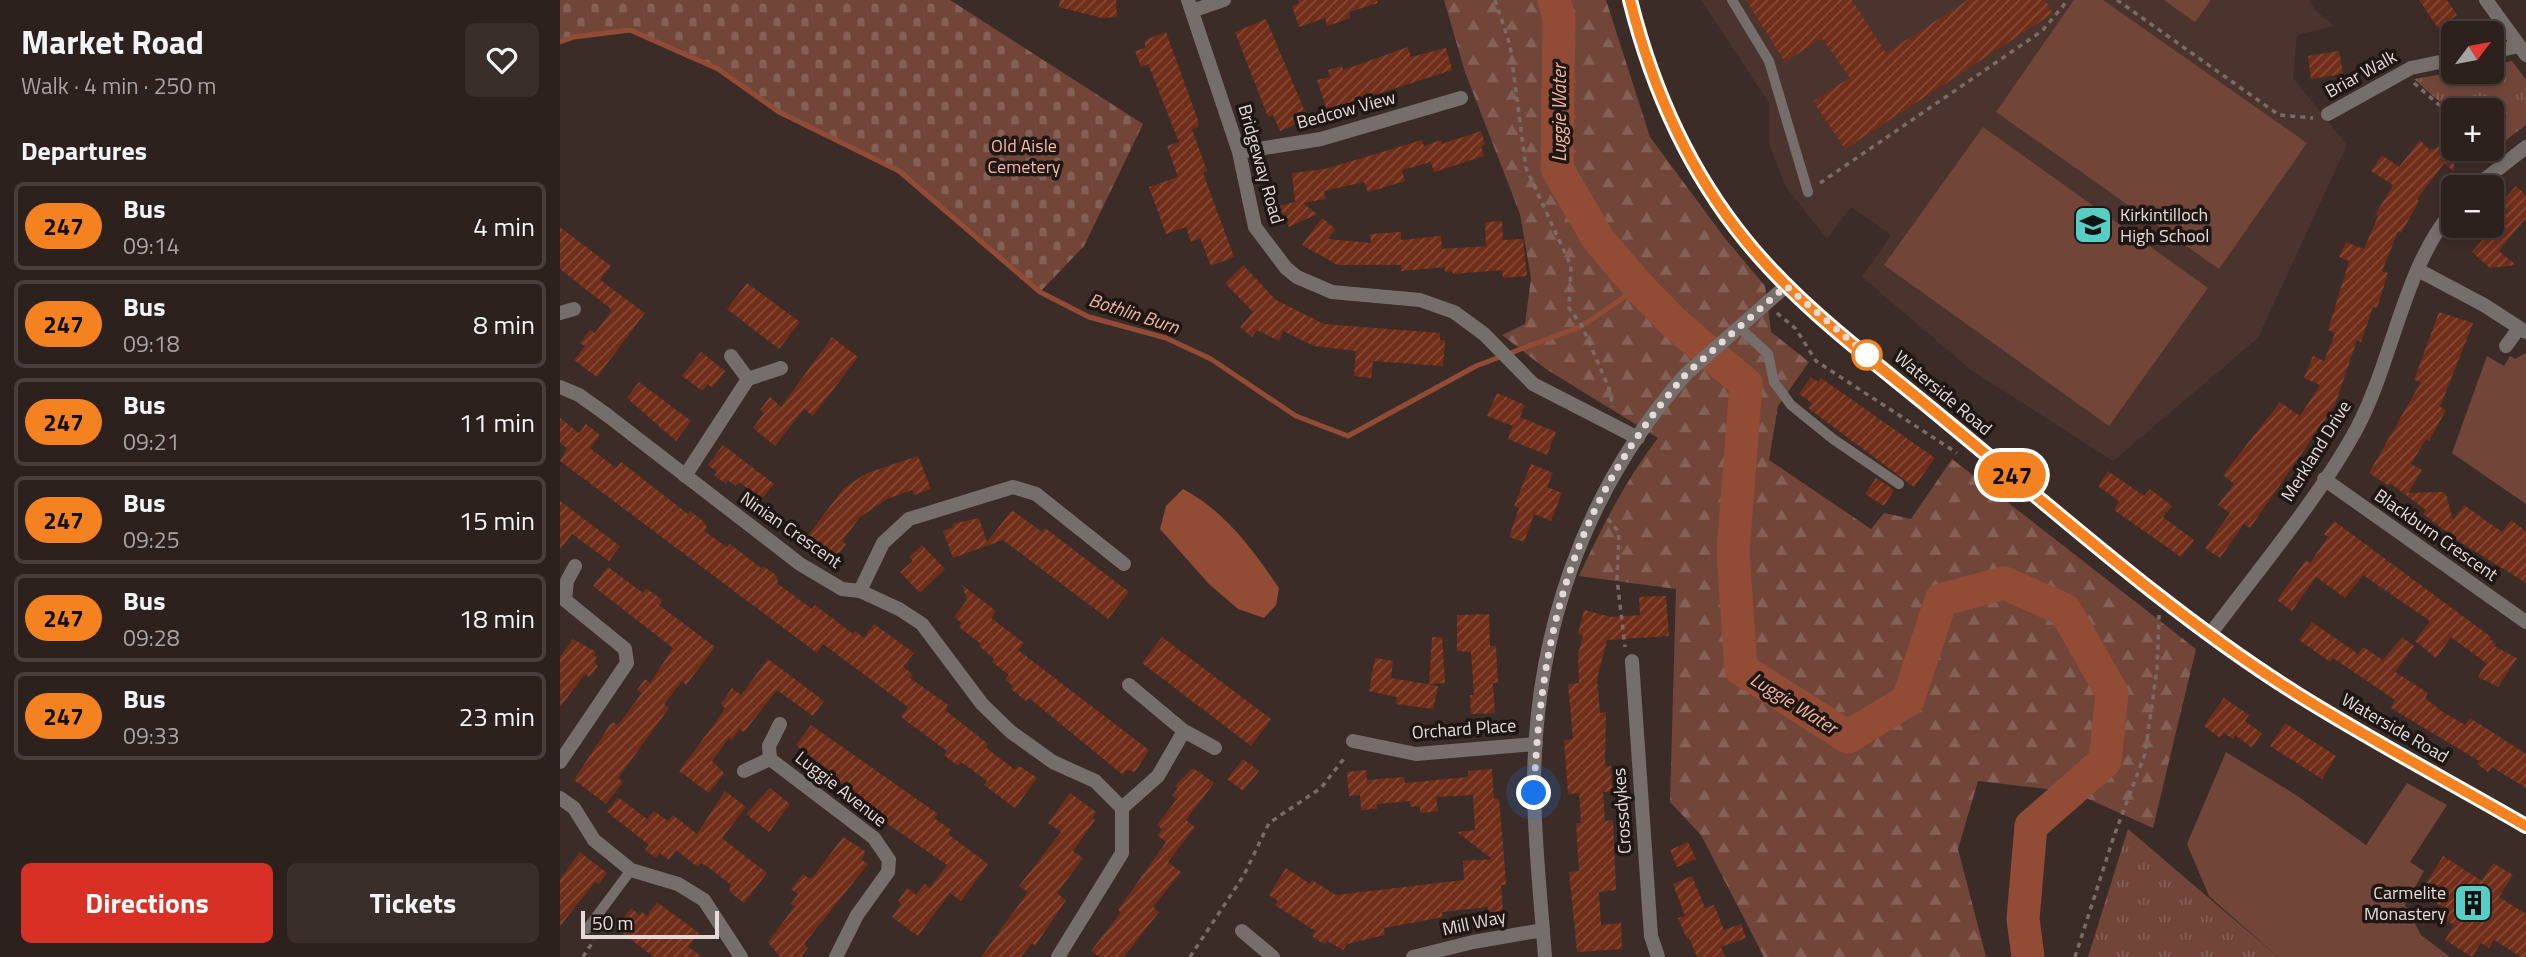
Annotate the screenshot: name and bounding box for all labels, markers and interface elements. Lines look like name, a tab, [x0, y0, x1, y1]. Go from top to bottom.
text: Market Road	[21, 17, 204, 67]
north arrow	[2441, 21, 2504, 84]
map controls	[2441, 21, 2504, 238]
button: heart	[465, 23, 539, 97]
street label: Briar Walk	[2320, 43, 2402, 104]
water label: Luggie Water	[1544, 62, 1573, 162]
text: Walk · 4 min · 250 m	[21, 68, 217, 103]
street label: Bedcow View	[1293, 83, 1399, 136]
button: +	[2441, 98, 2504, 161]
street label: Bridgeway Road	[1232, 101, 1291, 227]
text: Departures	[21, 131, 147, 170]
park label: Old Aisle Cemetery	[987, 132, 1061, 180]
button: −	[2441, 175, 2504, 238]
text: Bus	[123, 189, 165, 228]
place label: Kirkintilloch High School	[2120, 201, 2209, 249]
school or university icon: Kirkintilloch High School	[2072, 204, 2114, 246]
text: 4 min	[473, 207, 535, 246]
text: 247	[43, 208, 84, 244]
text: 09:14	[123, 228, 180, 263]
water label: Bothlin Burn	[1085, 284, 1184, 341]
text: Bus	[123, 287, 165, 326]
text: 8 min	[473, 305, 535, 344]
text: 247	[43, 306, 84, 342]
text: 09:18	[123, 326, 180, 361]
unlabelled marker	[1852, 340, 1882, 370]
street label: Waterside Road	[1889, 344, 1998, 442]
text: Bus	[123, 385, 165, 424]
street label: Merkland Drive	[2274, 395, 2357, 507]
text: 11 min	[459, 403, 535, 442]
text: 247	[43, 404, 84, 440]
text: 09:21	[123, 424, 180, 459]
line badge: 247	[1972, 452, 2052, 498]
text: 247	[1992, 457, 2032, 493]
street label: Blackburn Crescent	[2369, 482, 2504, 588]
text: Bus	[123, 483, 165, 522]
street label: Ninian Crescent	[735, 485, 848, 575]
text: 15 min	[459, 501, 535, 540]
text: 247	[43, 502, 84, 538]
text: 09:25	[123, 522, 180, 557]
text: Bus	[123, 581, 165, 620]
text: 18 min	[459, 599, 535, 638]
text: 247	[43, 600, 84, 636]
text: 09:28	[123, 620, 180, 655]
water label: Luggie Water	[1745, 664, 1845, 742]
text: Bus	[123, 679, 165, 718]
street label: Waterside Road	[2336, 686, 2454, 769]
text: 23 min	[459, 697, 535, 736]
text: 247	[43, 698, 84, 734]
street label: Orchard Place	[1411, 711, 1517, 746]
text: 09:33	[123, 718, 180, 753]
street label: Luggie Avenue	[790, 744, 893, 833]
street label: Crossdykes	[1605, 767, 1638, 855]
your location	[1516, 775, 1551, 810]
button: Directions	[21, 863, 273, 943]
button: Tickets	[287, 863, 539, 943]
place label: Carmelite Monastery	[2364, 879, 2446, 927]
building icon: Carmelite Monastery	[2452, 882, 2494, 924]
street label: Mill Way	[1439, 903, 1509, 942]
scale bar	[581, 908, 719, 940]
text: 50 m	[592, 908, 633, 937]

